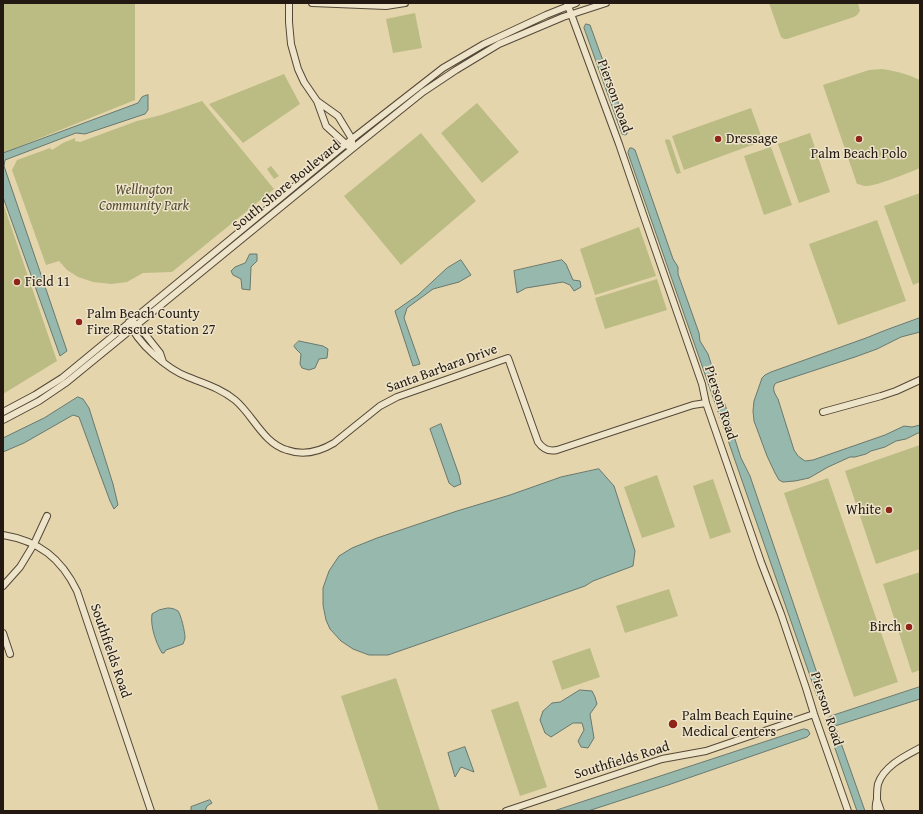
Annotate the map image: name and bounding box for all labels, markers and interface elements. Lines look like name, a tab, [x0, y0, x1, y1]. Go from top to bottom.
street label: Pierson Road	[593, 57, 635, 135]
place label: Dressage	[726, 131, 778, 147]
marker: Dressage	[713, 134, 723, 144]
marker: Palm Beach Polo	[854, 134, 864, 144]
street label: South Shore Boulevard	[230, 137, 344, 235]
place label: Palm Beach Polo	[811, 146, 907, 162]
park label: Wellington Community Park	[99, 182, 189, 214]
place label: Field 11	[25, 274, 70, 290]
marker: Field 11	[12, 277, 22, 287]
place label: Palm Beach County Fire Rescue Station 27	[87, 306, 215, 338]
marker: Palm Beach County Fire Rescue Station 27	[74, 317, 84, 327]
street label: Santa Barbara Drive	[384, 341, 500, 397]
street label: Pierson Road	[700, 364, 740, 442]
place label: White	[846, 502, 881, 518]
marker: White	[884, 505, 894, 515]
street label: Southfields Road	[86, 602, 134, 700]
place label: Birch	[870, 619, 901, 635]
marker: Birch	[904, 622, 914, 632]
street label: Pierson Road	[806, 670, 846, 748]
place label: Palm Beach Equine Medical Centers	[682, 708, 793, 740]
marker: Palm Beach Equine Medical Centers	[667, 718, 679, 730]
street label: Southfields Road	[572, 739, 672, 783]

